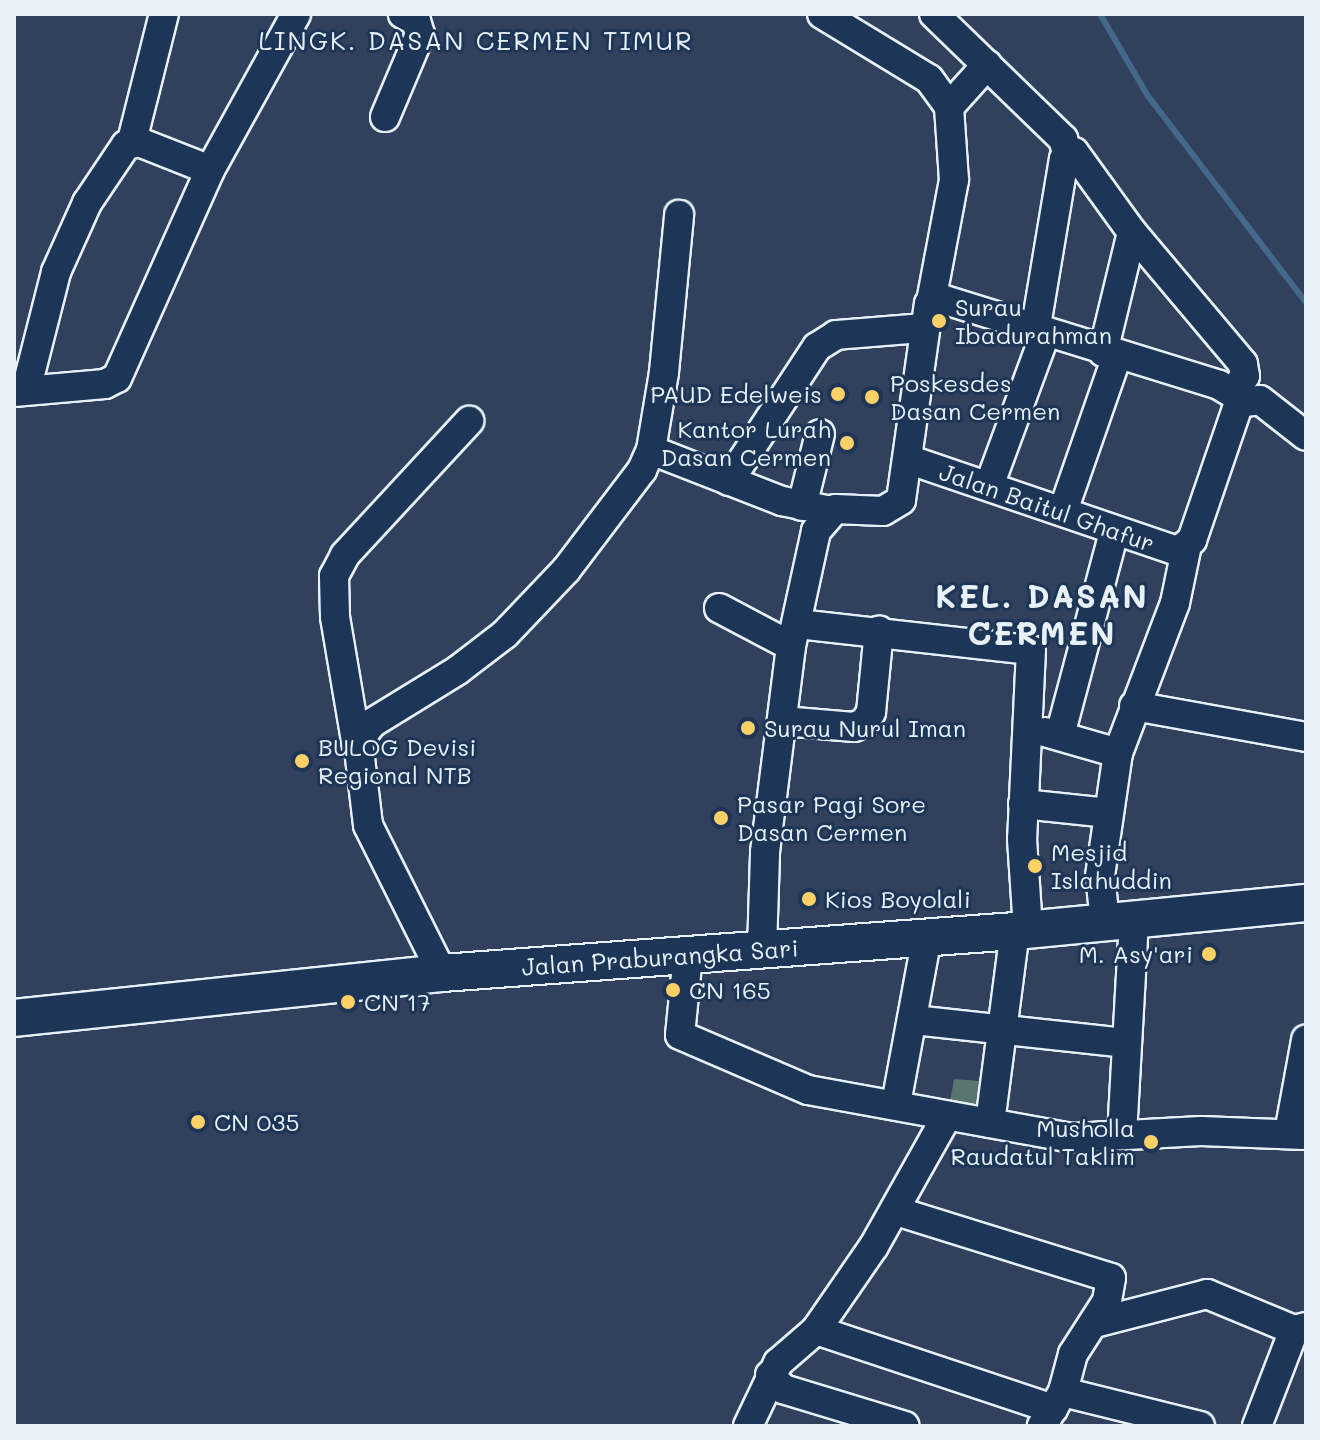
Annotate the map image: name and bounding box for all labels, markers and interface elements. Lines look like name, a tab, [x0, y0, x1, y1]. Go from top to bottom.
district label: LINGK. DASAN CERMEN TIMUR	[258, 25, 694, 57]
place label: Surau Ibadurahman	[955, 293, 1112, 349]
marker: Surau Ibadurahman	[930, 312, 948, 330]
place label: Poskesdes Dasan Cermen	[890, 369, 1060, 425]
place label: PAUD Edelweis	[650, 380, 822, 408]
marker: PAUD Edelweis	[829, 385, 847, 403]
marker: Poskesdes Dasan Cermen	[861, 386, 883, 408]
place label: Kantor Lurah Dasan Cermen	[661, 415, 831, 471]
marker: Kantor Lurah Dasan Cermen	[838, 434, 856, 452]
street label: Jalan Baitul Ghafur	[936, 457, 1158, 557]
district label: KEL. DASAN CERMEN	[935, 577, 1149, 652]
place label: Surau Nurul Iman	[764, 714, 966, 742]
marker: Surau Nurul Iman	[739, 719, 757, 737]
place label: BULOG Devisi Regional NTB	[318, 733, 476, 789]
marker: BULOG Devisi Regional NTB	[293, 752, 311, 770]
place label: Pasar Pagi Sore Dasan Cermen	[737, 790, 926, 846]
marker: Pasar Pagi Sore Dasan Cermen	[712, 809, 730, 827]
place label: Mesjid Islahuddin	[1051, 838, 1172, 894]
marker: Mesjid Islahuddin	[1026, 857, 1044, 875]
place label: Kios Boyolali	[825, 885, 971, 913]
marker: Kios Boyolali	[800, 890, 818, 908]
street label: Jalan Praburangka Sari	[521, 933, 799, 981]
place label: M. Asy'ari	[1079, 940, 1193, 968]
marker: M. Asy'ari	[1200, 945, 1218, 963]
place label: CN 165	[689, 976, 771, 1004]
marker: CN 165	[664, 981, 682, 999]
place label: CN 17	[364, 988, 431, 1016]
marker: CN 17	[339, 993, 357, 1011]
place label: CN 035	[214, 1108, 299, 1136]
marker: CN 035	[189, 1113, 207, 1131]
place label: Musholla Raudatul Taklim	[950, 1114, 1135, 1170]
marker: Musholla Raudatul Taklim	[1142, 1133, 1160, 1151]

